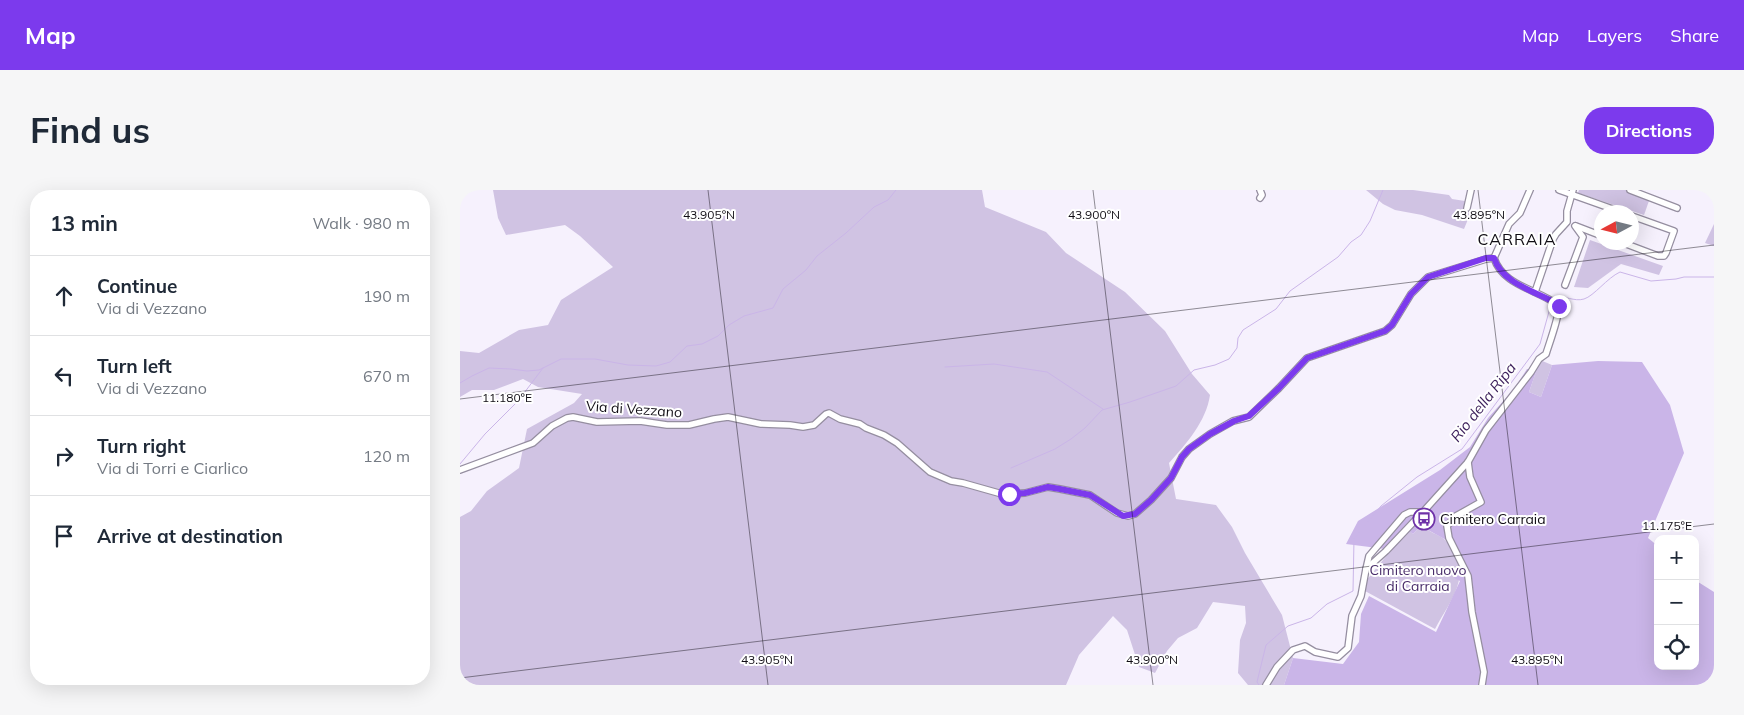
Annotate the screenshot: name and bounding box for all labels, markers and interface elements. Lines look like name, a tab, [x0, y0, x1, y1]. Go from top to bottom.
text: Map	[25, 20, 76, 50]
text: Map	[1522, 24, 1559, 47]
text: Layers	[1587, 24, 1642, 47]
text: Share	[1670, 24, 1719, 47]
button: Directions	[1584, 107, 1714, 154]
text: Find us	[30, 108, 150, 152]
north arrow	[1594, 205, 1639, 250]
text: 43.905°N	[683, 207, 735, 222]
text: 43.900°N	[1068, 207, 1120, 222]
text: 43.895°N	[1453, 207, 1505, 222]
text: 13 min	[50, 210, 118, 236]
text: Walk · 980 m	[312, 213, 410, 233]
district label: CARRAIA	[1477, 229, 1557, 249]
text: Continue	[97, 274, 177, 298]
icon: ahead	[50, 282, 78, 310]
text: 190 m	[363, 286, 410, 306]
route end	[1548, 295, 1571, 318]
text: Via di Vezzano	[97, 298, 207, 318]
text: Turn left	[97, 354, 172, 378]
water label: Rio della Ripa	[1446, 358, 1520, 446]
icon: left	[50, 362, 78, 390]
text: 670 m	[363, 366, 410, 386]
text: Via di Vezzano	[97, 378, 207, 398]
text: 11.180°E	[482, 390, 532, 405]
street label: Via di Vezzano	[585, 397, 683, 421]
text: Turn right	[97, 434, 186, 458]
icon: right	[50, 442, 78, 470]
text: 120 m	[363, 446, 410, 466]
text: Via di Torri e Ciarlico	[97, 458, 248, 478]
route start	[998, 483, 1021, 506]
bus stop icon: Cimitero Carraia	[1412, 507, 1436, 531]
place label: Cimitero Carraia	[1440, 510, 1546, 528]
text: 11.175°E	[1642, 518, 1692, 533]
icon: arrive	[50, 522, 78, 550]
text: Arrive at destination	[97, 524, 283, 548]
map controls	[1654, 535, 1699, 670]
button: +	[1654, 535, 1699, 580]
park label: Cimitero nuovo di Carraia	[1369, 561, 1467, 595]
button: −	[1654, 580, 1699, 625]
button: locate	[1654, 625, 1699, 670]
text: 43.905°N	[741, 652, 793, 667]
text: 43.900°N	[1126, 652, 1178, 667]
text: 43.895°N	[1511, 652, 1563, 667]

